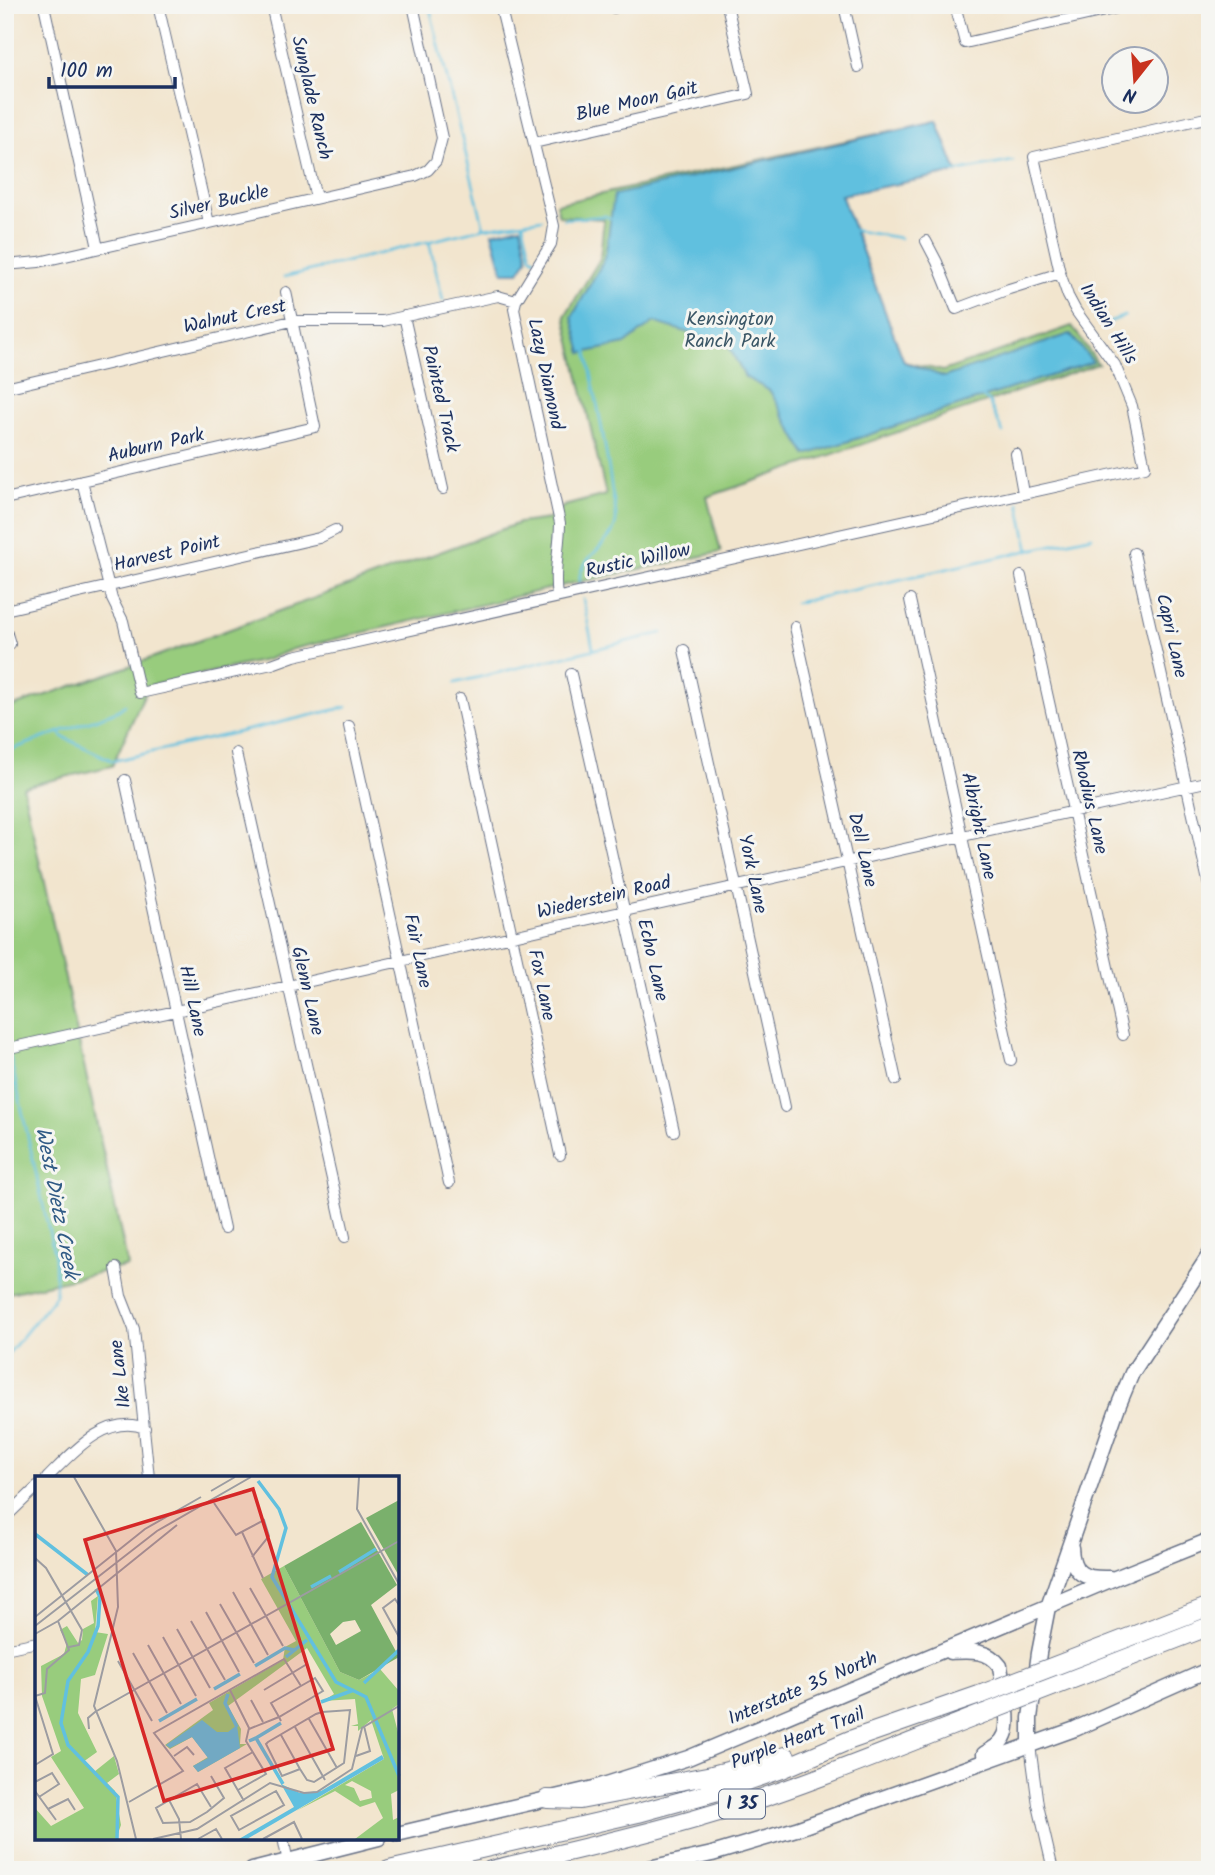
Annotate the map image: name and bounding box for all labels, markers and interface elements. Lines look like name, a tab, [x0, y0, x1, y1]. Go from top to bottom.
street label: Sunglade Ranch	[282, 33, 340, 163]
scale bar	[49, 46, 175, 90]
north arrow	[1100, 46, 1170, 116]
text: 100 m	[60, 55, 113, 88]
street label: Blue Moon Gait	[573, 73, 702, 131]
text: N	[1120, 78, 1141, 110]
street label: Silver Buckle	[166, 177, 272, 229]
street label: Indian Hills	[1071, 277, 1145, 371]
street label: Walnut Crest	[181, 291, 290, 343]
park label: Kensington Ranch Park	[685, 305, 775, 357]
street label: Lazy Diamond	[519, 316, 572, 433]
street label: Painted Track	[413, 342, 467, 456]
street label: Auburn Park	[105, 420, 207, 472]
street label: Harvest Point	[111, 527, 224, 581]
street label: Rustic Willow	[583, 535, 693, 587]
street label: Capri Lane	[1147, 591, 1195, 682]
street label: Rhodius Lane	[1062, 747, 1116, 858]
street label: Albright Lane	[952, 770, 1004, 883]
street label: Dell Lane	[839, 810, 885, 891]
street label: York Lane	[729, 832, 775, 917]
street label: Wiederstein Road	[534, 868, 674, 928]
street label: Fair Lane	[395, 911, 440, 991]
street label: Echo Lane	[628, 916, 676, 1005]
street label: Glenn Lane	[282, 943, 332, 1039]
street label: Fox Lane	[519, 947, 563, 1024]
street label: Hill Lane	[170, 963, 214, 1040]
water label: West Dietz Creek	[25, 1125, 87, 1285]
street label: Ike Lane	[102, 1338, 140, 1410]
inset map	[35, 1476, 399, 1840]
street label: Interstate 35 North	[723, 1644, 883, 1734]
street label: Purple Heart Trail	[727, 1699, 870, 1778]
road number: I 35	[719, 1790, 765, 1818]

